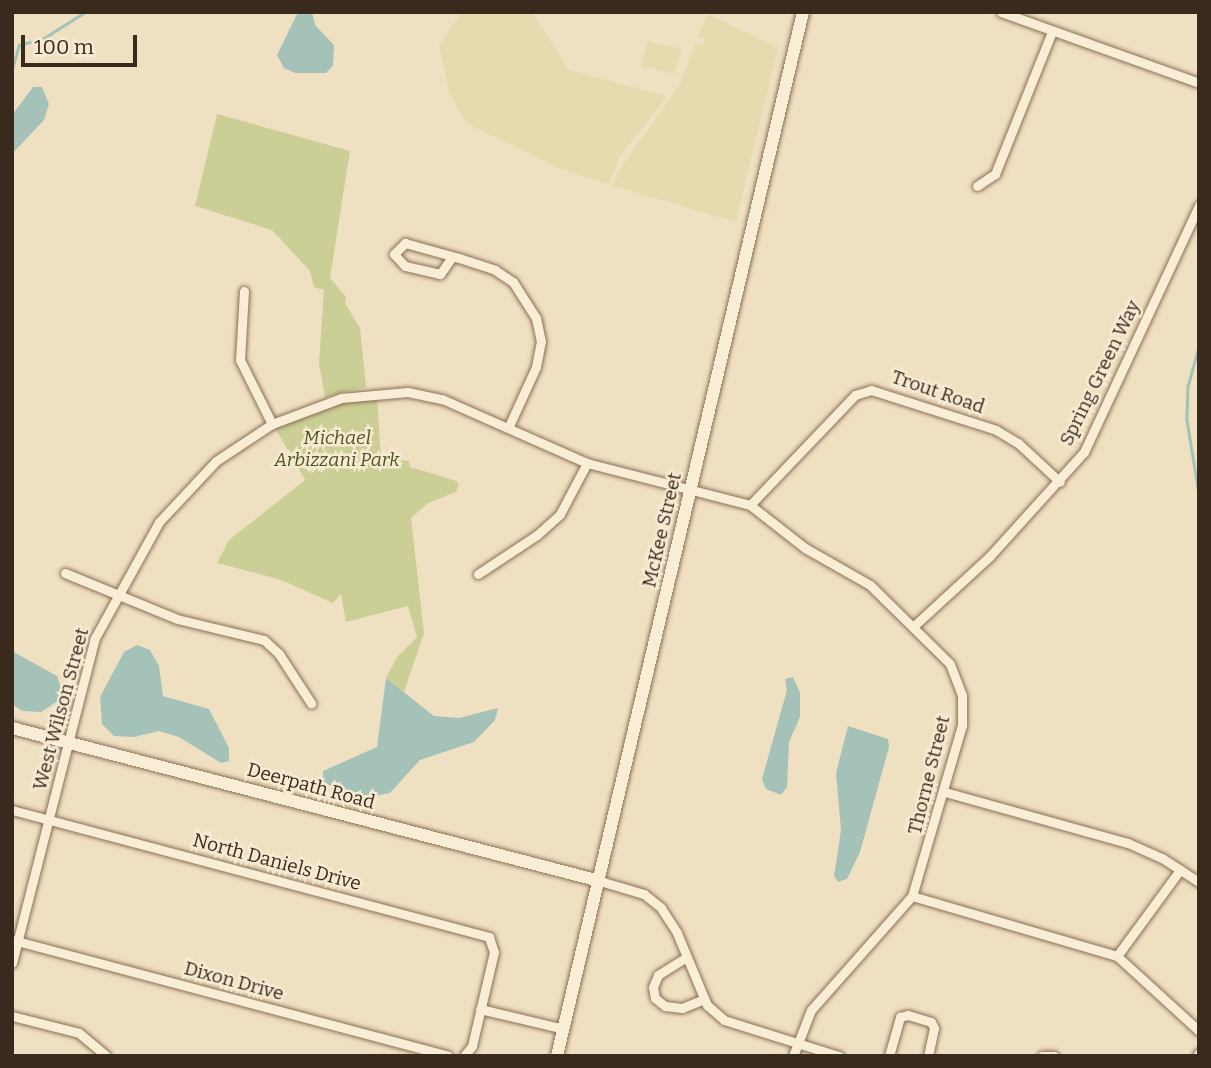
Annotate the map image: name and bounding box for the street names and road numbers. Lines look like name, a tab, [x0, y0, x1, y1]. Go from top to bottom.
street label: Spring Green Way	[1055, 297, 1145, 449]
street label: Trout Road	[889, 365, 987, 419]
street label: McKee Street	[638, 470, 686, 590]
street label: West Wilson Street	[28, 625, 94, 793]
street label: Thorne Street	[903, 713, 955, 837]
street label: Deerpath Road	[245, 758, 377, 814]
street label: North Daniels Drive	[190, 829, 364, 895]
street label: Dixon Drive	[182, 957, 286, 1005]

